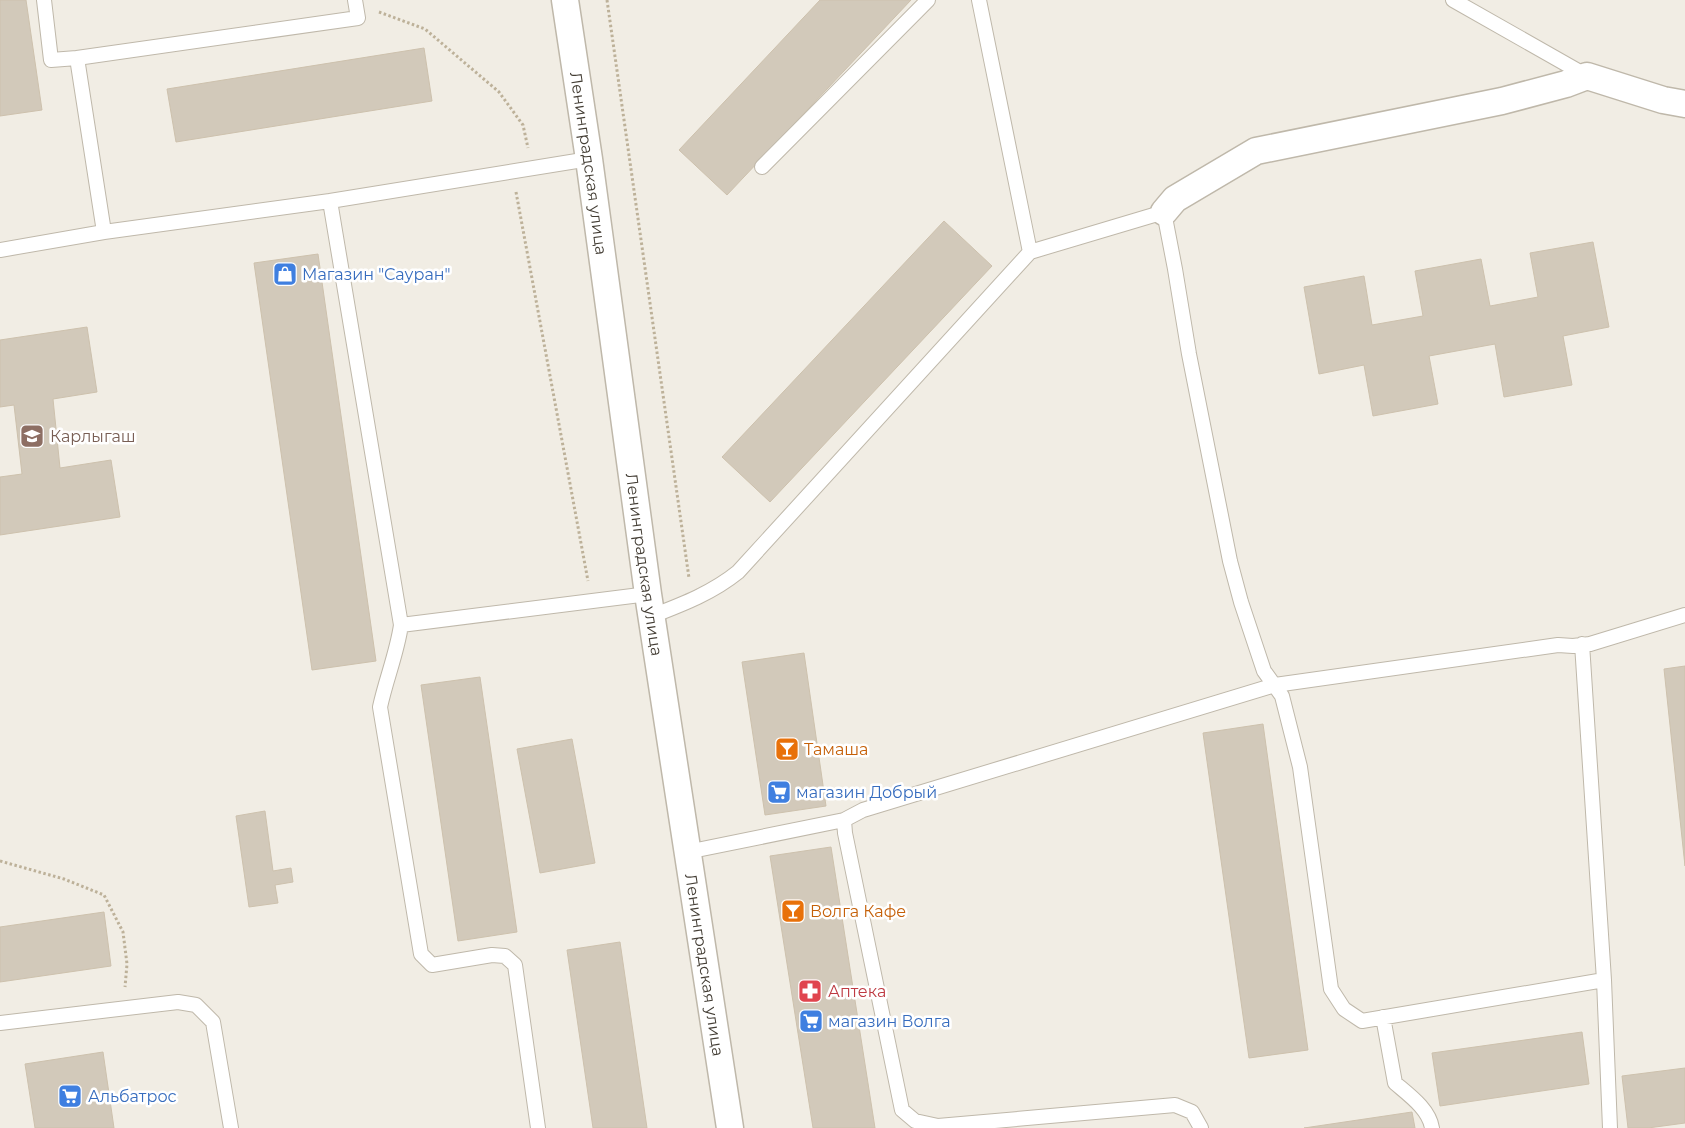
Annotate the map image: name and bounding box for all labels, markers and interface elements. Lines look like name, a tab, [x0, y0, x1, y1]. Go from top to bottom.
street label: Ленинградская улица	[566, 70, 611, 256]
shop icon: Магазин "Сауран"	[272, 261, 298, 287]
place label: Магазин "Сауран"	[302, 265, 451, 284]
school or university icon: Карлыгаш	[19, 423, 45, 449]
place label: Карлыгаш	[50, 427, 136, 446]
street label: Ленинградская улица	[622, 472, 667, 657]
bar icon: Тамаша	[774, 736, 800, 762]
place label: Тамаша	[804, 740, 868, 759]
supermarket icon: магазин Добрый	[766, 779, 792, 805]
place label: магазин Добрый	[796, 783, 937, 802]
street label: Ленинградская улица	[682, 872, 728, 1058]
bar icon: Волга Кафе	[780, 898, 806, 924]
place label: Волга Кафе	[810, 902, 906, 921]
pharmacy icon: Аптека	[797, 978, 823, 1004]
place label: Аптека	[828, 982, 886, 1001]
supermarket icon: магазин Волга	[798, 1008, 824, 1034]
place label: магазин Волга	[828, 1012, 951, 1031]
supermarket icon: Альбатрос	[57, 1083, 83, 1109]
place label: Альбатрос	[88, 1087, 177, 1106]

